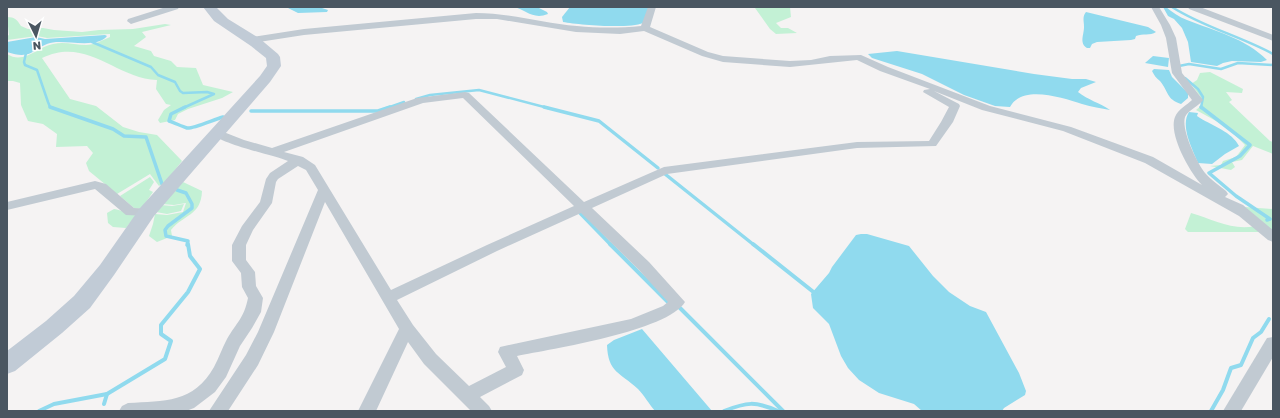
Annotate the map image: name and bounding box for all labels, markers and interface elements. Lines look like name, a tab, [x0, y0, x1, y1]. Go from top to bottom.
north arrow	[16, 16, 56, 56]
text: N	[32, 40, 42, 53]

